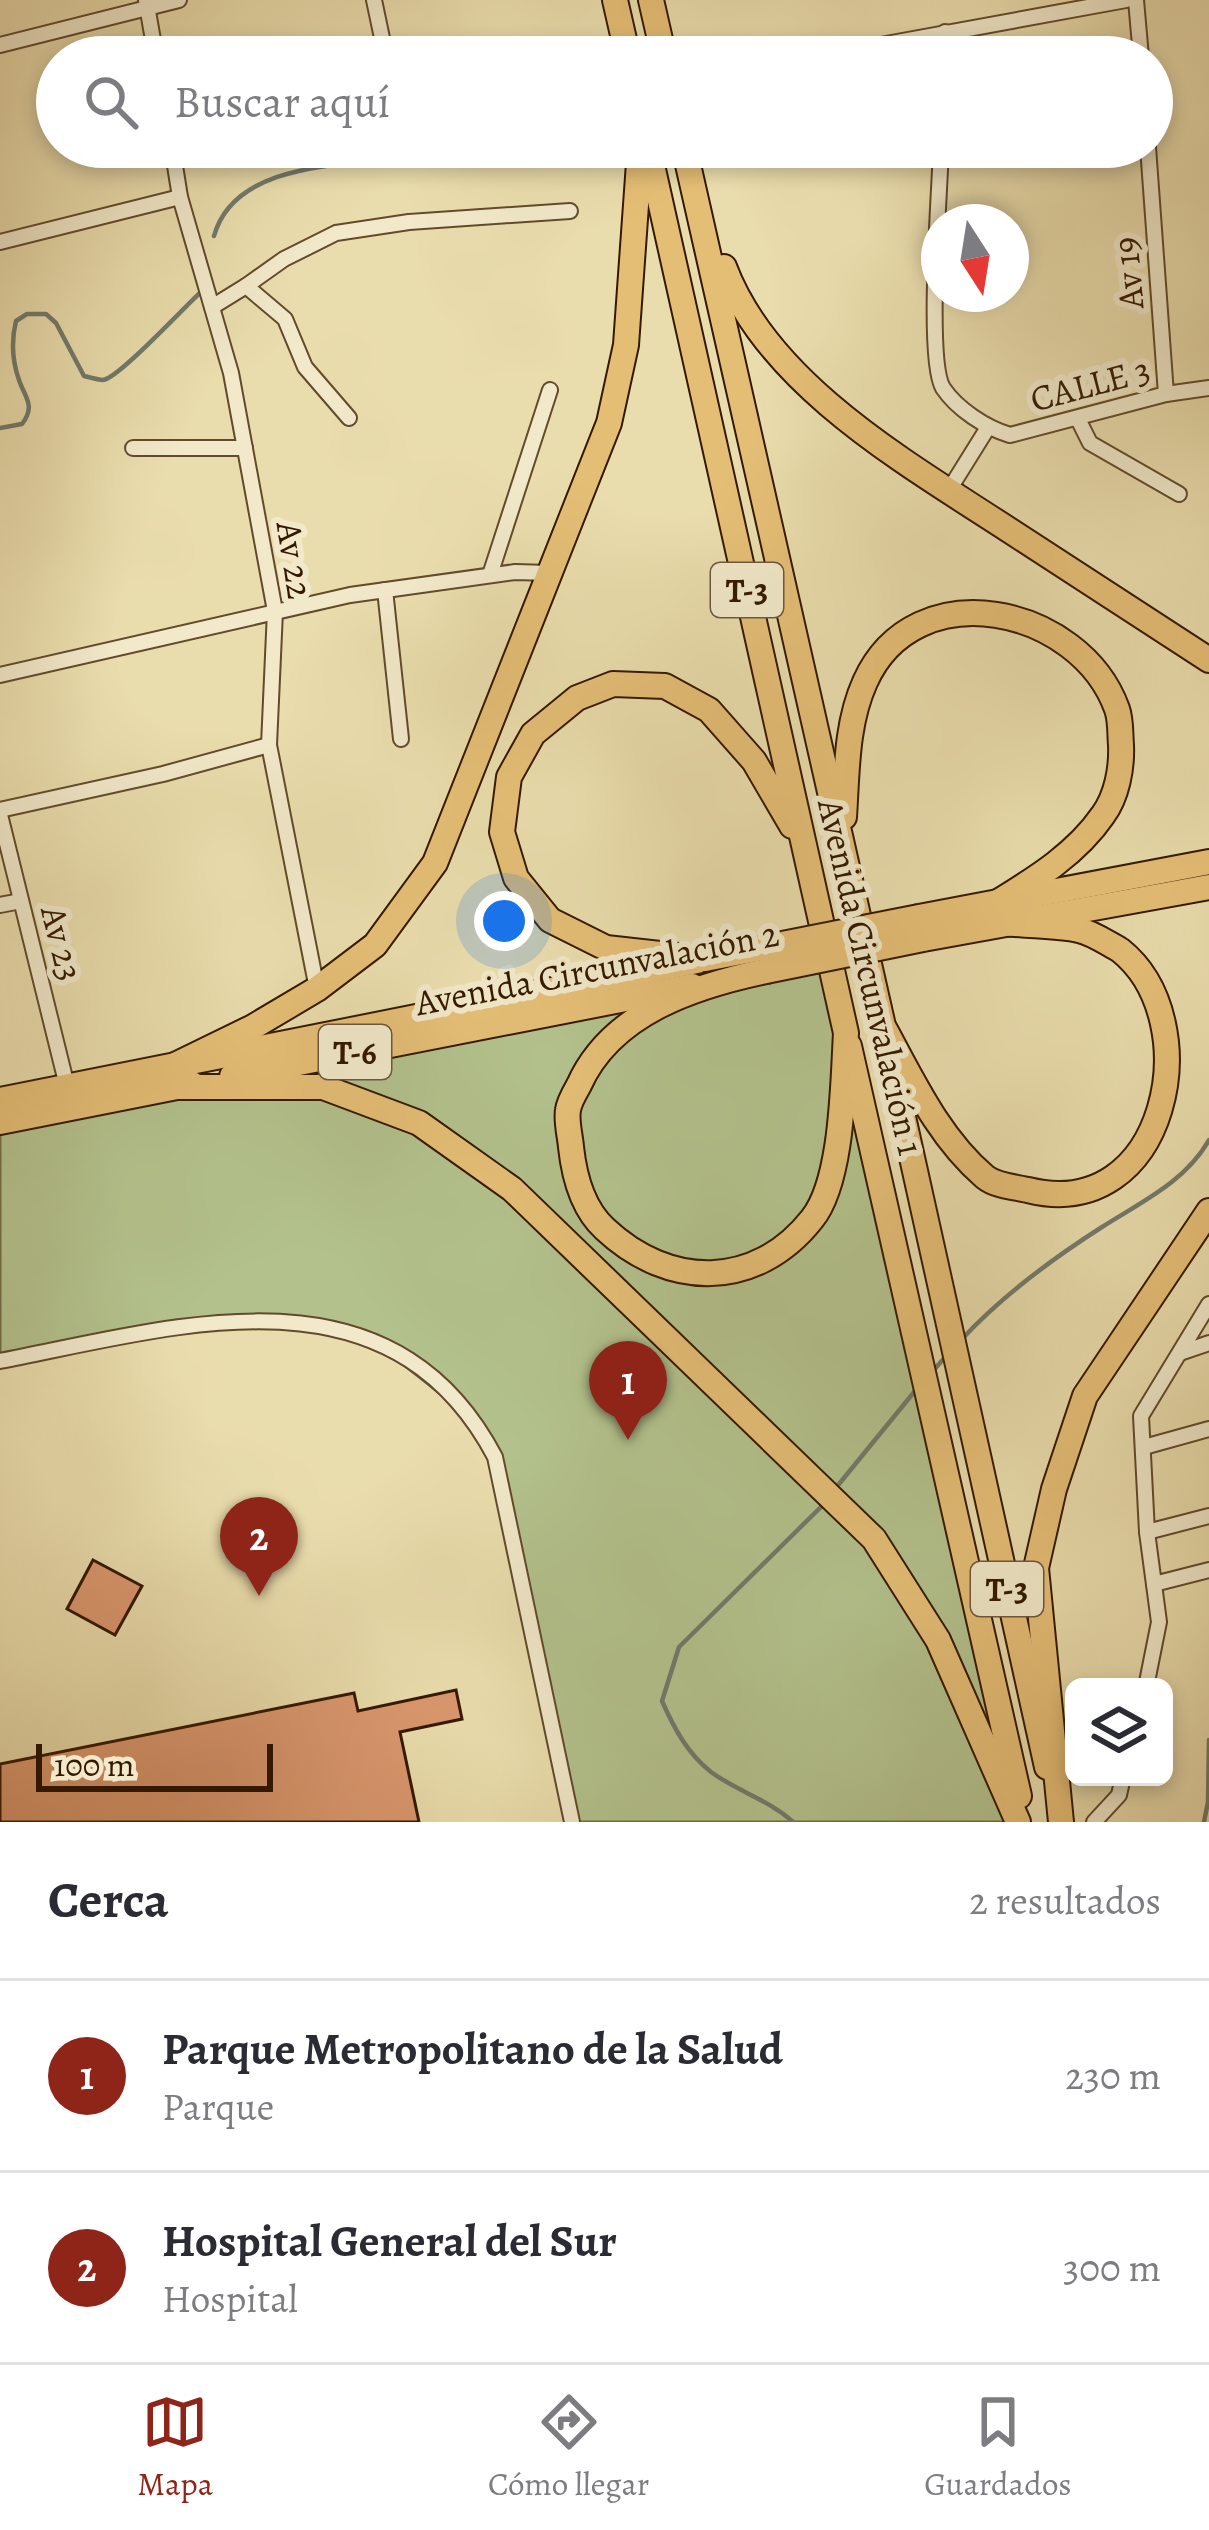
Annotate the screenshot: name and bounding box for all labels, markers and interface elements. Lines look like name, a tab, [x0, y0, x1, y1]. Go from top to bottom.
search box	[36, 36, 1173, 168]
icon: search	[78, 69, 144, 135]
text: Buscar aquí	[174, 71, 390, 133]
north arrow	[921, 204, 1029, 312]
street label: Av 19	[1100, 235, 1156, 312]
street label: CALLE 3	[1025, 345, 1155, 423]
street label: Av 22	[265, 517, 325, 602]
road number: T-3	[711, 563, 783, 617]
street label: Avenida Circunvalación 1	[806, 793, 936, 1160]
your location	[474, 891, 534, 951]
street label: Av 23	[29, 899, 95, 986]
street label: Avenida Circunvalación 2	[410, 909, 783, 1027]
road number: T-6	[319, 1025, 391, 1079]
pin: 1	[589, 1341, 667, 1440]
pin: 2	[220, 1497, 298, 1596]
road number: T-3	[971, 1562, 1043, 1616]
map controls	[1065, 1678, 1173, 1786]
button: layers	[1065, 1678, 1173, 1786]
scale bar	[36, 1738, 273, 1791]
text: 100 m	[54, 1742, 134, 1787]
text: Cerca	[48, 1865, 169, 1935]
text: 2 resultados	[969, 1874, 1161, 1927]
text: Parque Metropolitano de la Salud	[162, 2018, 783, 2080]
text: 1	[80, 2049, 94, 2102]
text: 230 m	[1065, 2049, 1161, 2102]
text: Parque	[162, 2080, 274, 2133]
text: Hospital General del Sur	[162, 2210, 617, 2272]
text: 2	[78, 2241, 96, 2294]
text: 300 m	[1063, 2241, 1161, 2294]
text: Hospital	[162, 2272, 298, 2325]
tab: Mapa	[137, 2389, 213, 2506]
tab: Cómo llegar	[488, 2389, 649, 2506]
tab: Guardados	[924, 2389, 1072, 2506]

